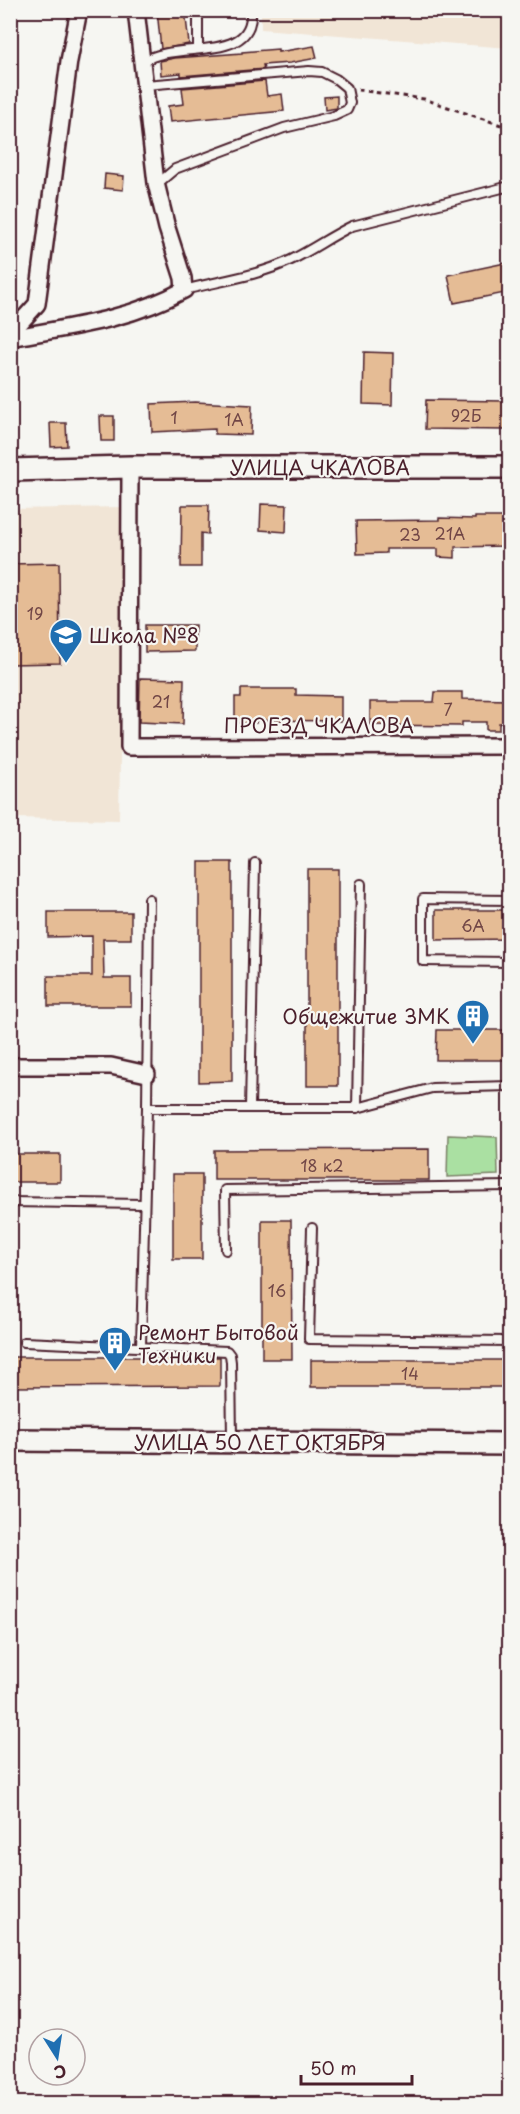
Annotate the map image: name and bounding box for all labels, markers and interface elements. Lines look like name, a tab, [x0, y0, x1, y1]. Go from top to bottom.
house number: 92Б	[451, 403, 481, 427]
house number: 1	[170, 405, 178, 429]
house number: 1А	[224, 407, 244, 431]
street label: УЛИЦА ЧКАЛОВА	[230, 452, 410, 482]
house number: 21А	[435, 521, 465, 545]
house number: 23	[399, 522, 421, 546]
house number: 19	[27, 601, 43, 625]
school or university icon: Школа №8	[48, 617, 84, 664]
place label: Школа №8	[89, 620, 199, 650]
house number: 21	[152, 689, 170, 713]
house number: 7	[443, 697, 453, 721]
street label: ПРОЕЗД ЧКАЛОВА	[224, 710, 414, 740]
house number: 6А	[461, 913, 485, 937]
building icon: Общежитие 3МК	[455, 998, 491, 1045]
place label: Общежитие 3МК	[282, 1001, 450, 1031]
house number: 18 к2	[300, 1153, 344, 1177]
house number: 16	[268, 1278, 286, 1302]
place label: Ремонт Бытовой Техники	[138, 1317, 299, 1370]
building icon: Ремонт Бытовой Техники	[97, 1325, 133, 1372]
house number: 14	[401, 1361, 419, 1385]
street label: УЛИЦА 50 ЛЕТ ОКТЯБРЯ	[134, 1427, 386, 1457]
north arrow	[27, 2027, 87, 2087]
scale bar	[301, 2048, 412, 2086]
text: 50 m	[310, 2054, 357, 2081]
text: С	[52, 2060, 69, 2086]

